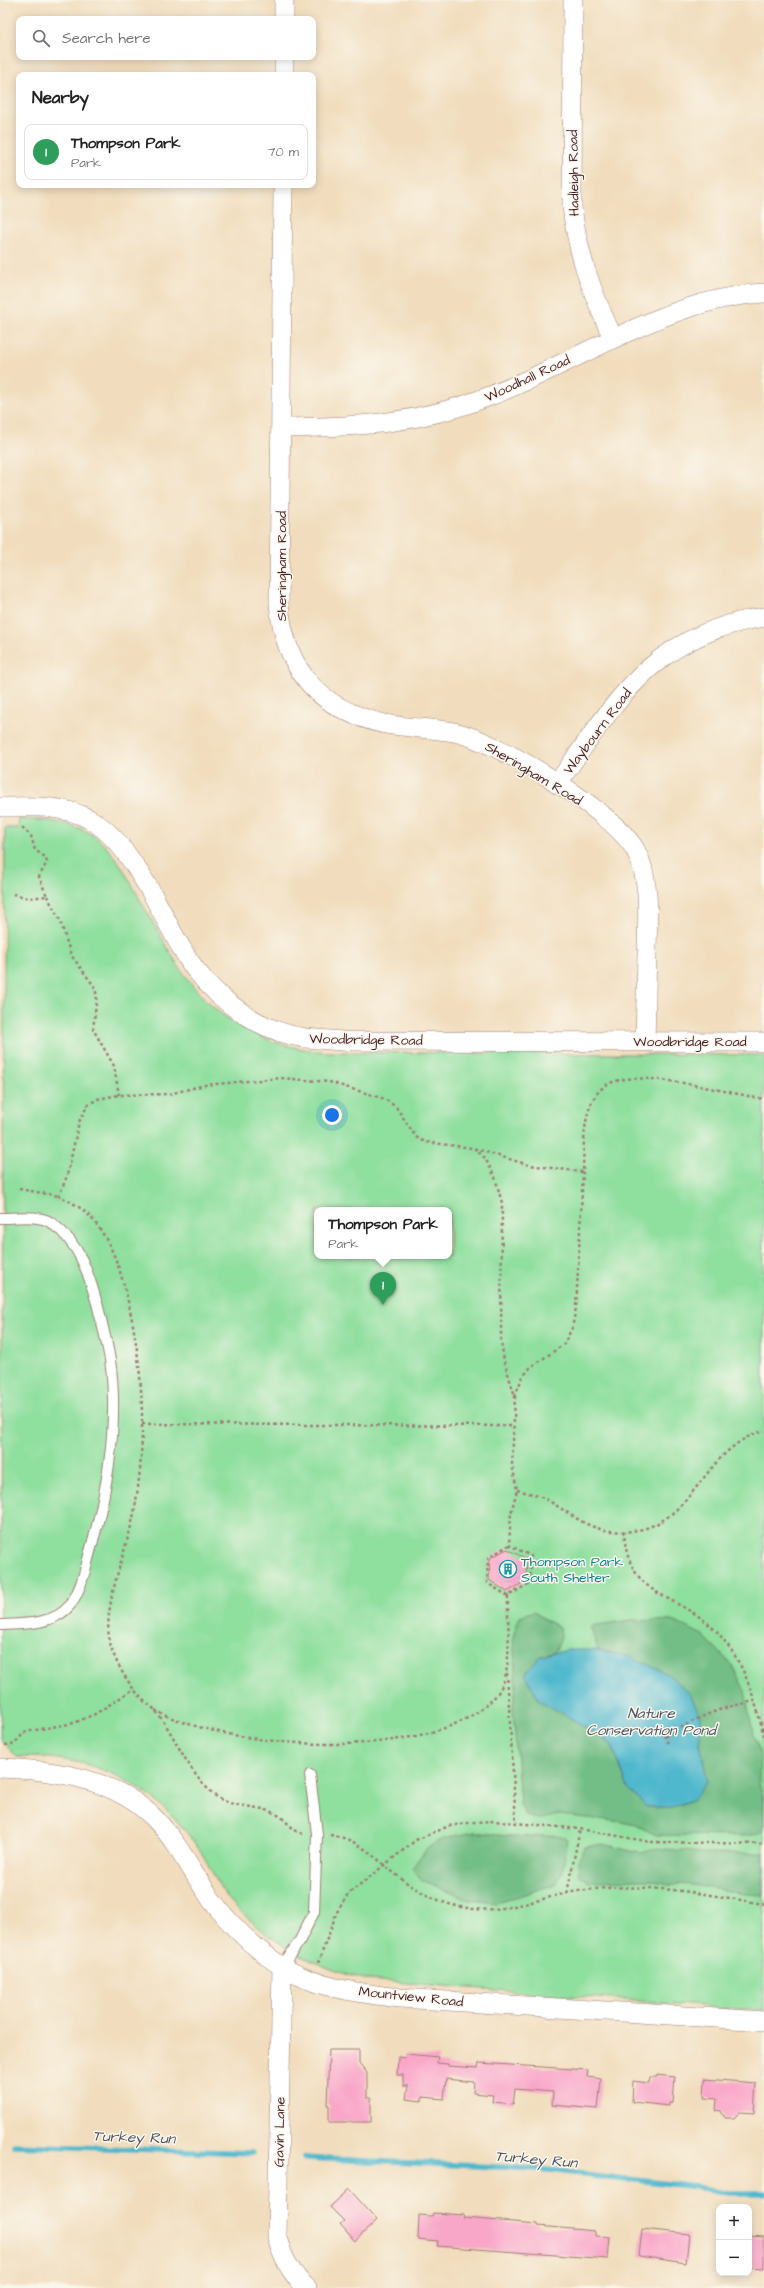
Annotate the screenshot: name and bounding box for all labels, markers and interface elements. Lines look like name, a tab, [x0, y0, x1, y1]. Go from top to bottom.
search box	[16, 16, 316, 60]
icon: search	[30, 27, 52, 49]
text: Search here	[62, 28, 151, 49]
text: Nearby	[32, 86, 89, 110]
street label: Hadleigh Road	[563, 130, 585, 216]
text: Thompson Park	[71, 133, 180, 154]
text: 1	[45, 143, 47, 161]
text: 70 m	[267, 143, 299, 161]
text: Park	[71, 154, 101, 172]
street label: Woodhall Road	[481, 350, 573, 407]
street label: Sheringham Road	[272, 511, 292, 621]
street label: Waybourn Road	[559, 684, 637, 779]
street label: Sheringham Road	[481, 737, 586, 811]
street label: Woodbridge Road	[309, 1029, 423, 1051]
street label: Woodbridge Road	[633, 1032, 747, 1052]
your location	[322, 1105, 342, 1125]
popup	[314, 1207, 452, 1259]
text: Thompson Park	[328, 1214, 438, 1235]
text: Park	[328, 1235, 358, 1253]
pin: 1	[370, 1272, 396, 1305]
place label: Thompson Park South Shelter	[521, 1552, 624, 1588]
building icon: Thompson Park South Shelter	[498, 1559, 518, 1579]
water label: Nature Conservation Pond	[586, 1703, 719, 1741]
street label: Mountview Road	[358, 1982, 464, 2012]
street label: Gavin Lane	[269, 2096, 291, 2167]
water label: Turkey Run	[92, 2126, 177, 2150]
water label: Turkey Run	[494, 2145, 580, 2175]
map controls	[716, 2204, 752, 2276]
button: +	[716, 2204, 752, 2240]
button: −	[716, 2240, 752, 2276]

